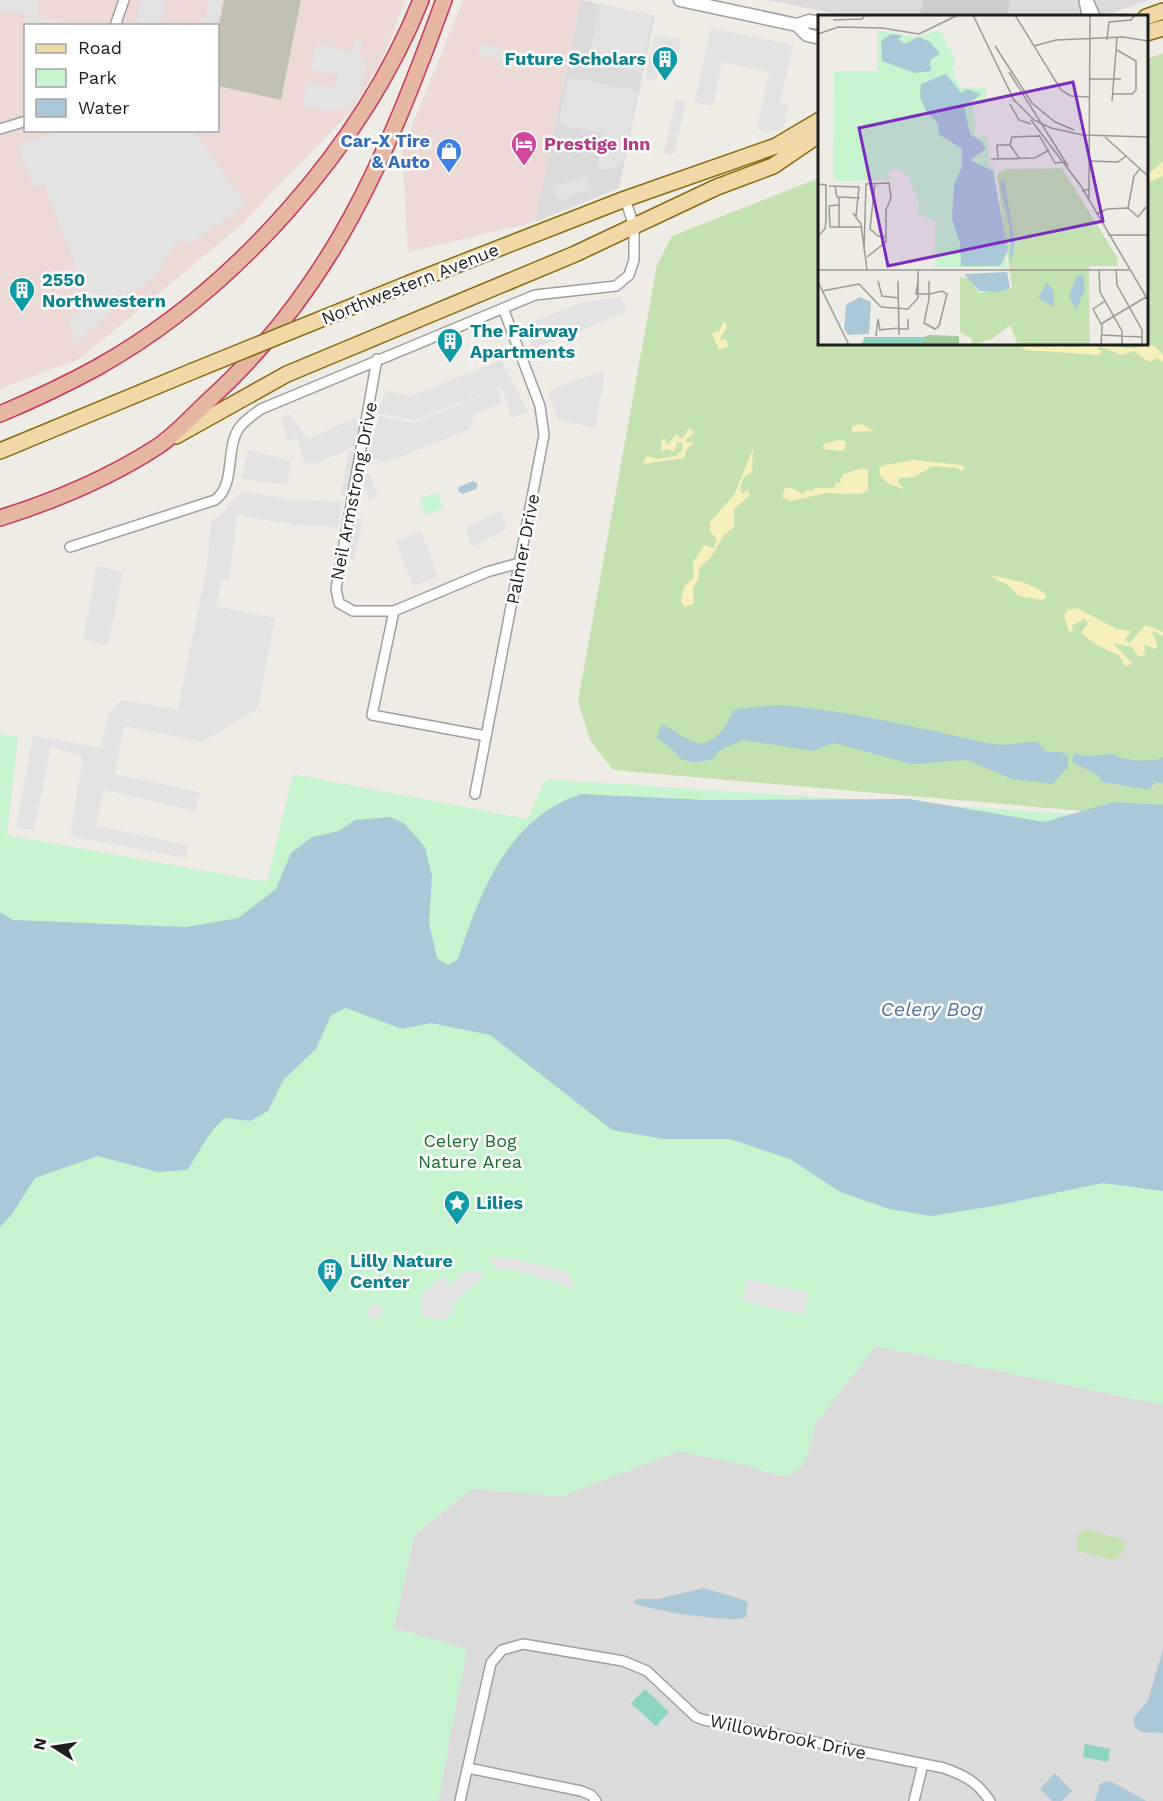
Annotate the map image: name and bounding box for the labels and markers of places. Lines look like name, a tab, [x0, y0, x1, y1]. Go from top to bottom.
building icon: Future Scholars	[650, 44, 680, 82]
place label: Future Scholars	[505, 48, 646, 69]
hotel icon: Prestige Inn	[509, 129, 539, 167]
place label: Car-X Tire & Auto	[340, 130, 430, 172]
place label: Prestige Inn	[544, 133, 650, 154]
shop icon: Car-X Tire & Auto	[434, 136, 464, 174]
place label: 2550 Northwestern	[42, 269, 166, 311]
building icon: 2550 Northwestern	[7, 275, 37, 313]
place label: The Fairway Apartments	[470, 320, 579, 362]
building icon: The Fairway Apartments	[435, 326, 465, 364]
place icon: Lilies	[442, 1188, 472, 1226]
place label: Lilies	[476, 1192, 524, 1213]
place label: Lilly Nature Center	[350, 1250, 453, 1292]
building icon: Lilly Nature Center	[315, 1256, 345, 1294]

